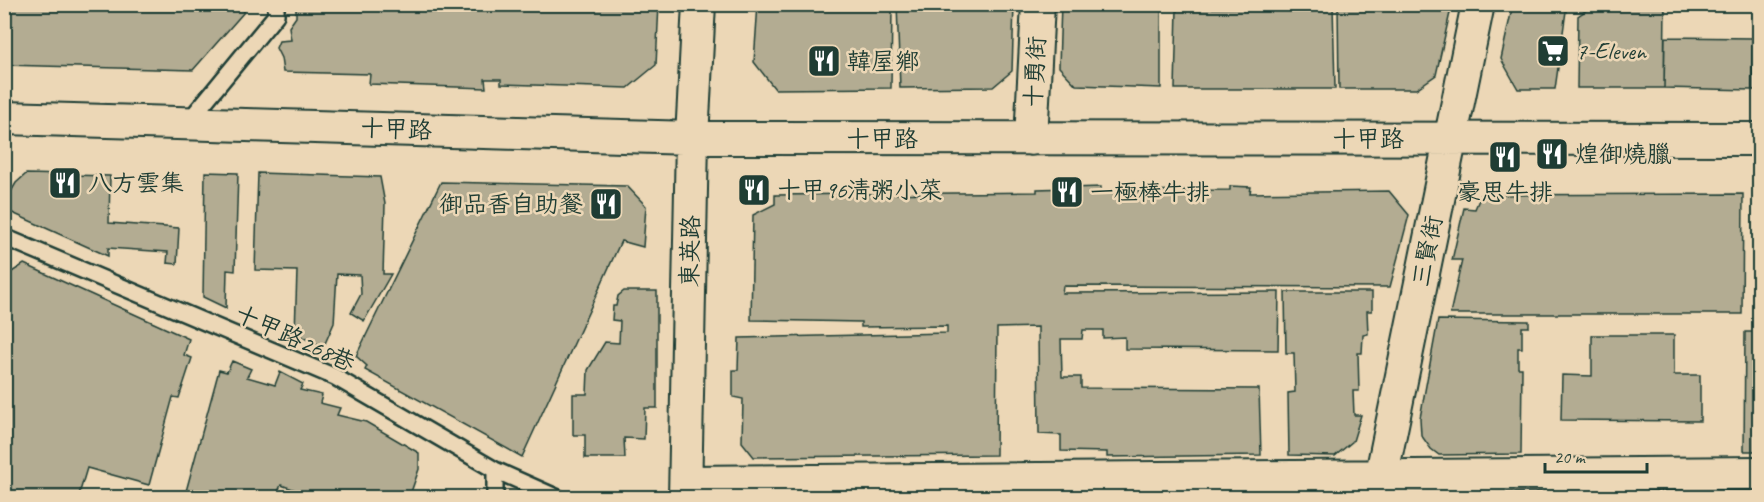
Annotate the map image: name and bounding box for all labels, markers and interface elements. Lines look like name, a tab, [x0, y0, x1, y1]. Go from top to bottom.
supermarket icon: 7-Eleven	[1535, 33, 1571, 69]
street label: 十勇街	[1018, 35, 1052, 109]
place label: 7-Eleven	[1576, 36, 1647, 66]
restaurant icon: 韓屋鄉	[806, 43, 842, 79]
place label: 韓屋鄉	[847, 46, 919, 76]
street label: 十甲路	[359, 113, 433, 145]
street label: 十甲路	[846, 124, 918, 154]
street label: 十甲路	[1332, 124, 1404, 154]
restaurant icon: 煌御燒臘	[1534, 136, 1570, 172]
restaurant icon: 豪思牛排	[1487, 139, 1523, 175]
place label: 煌御燒臘	[1575, 139, 1672, 169]
restaurant icon: 八方雲集	[47, 165, 83, 201]
place label: 八方雲集	[88, 168, 184, 198]
restaurant icon: 十甲96清粥小菜	[736, 172, 772, 208]
restaurant icon: 一極棒牛排	[1049, 174, 1085, 210]
place label: 十甲96清粥小菜	[777, 175, 943, 205]
place label: 一極棒牛排	[1090, 177, 1210, 207]
place label: 豪思牛排	[1457, 177, 1553, 207]
restaurant icon: 御品香自助餐	[588, 186, 624, 222]
place label: 御品香自助餐	[439, 189, 583, 219]
street label: 三賢街	[1405, 213, 1449, 289]
street label: 東英路	[674, 215, 706, 287]
street label: 十甲路268巷	[230, 298, 360, 378]
scale bar	[1545, 436, 1647, 474]
text: 20 m	[1554, 446, 1587, 468]

